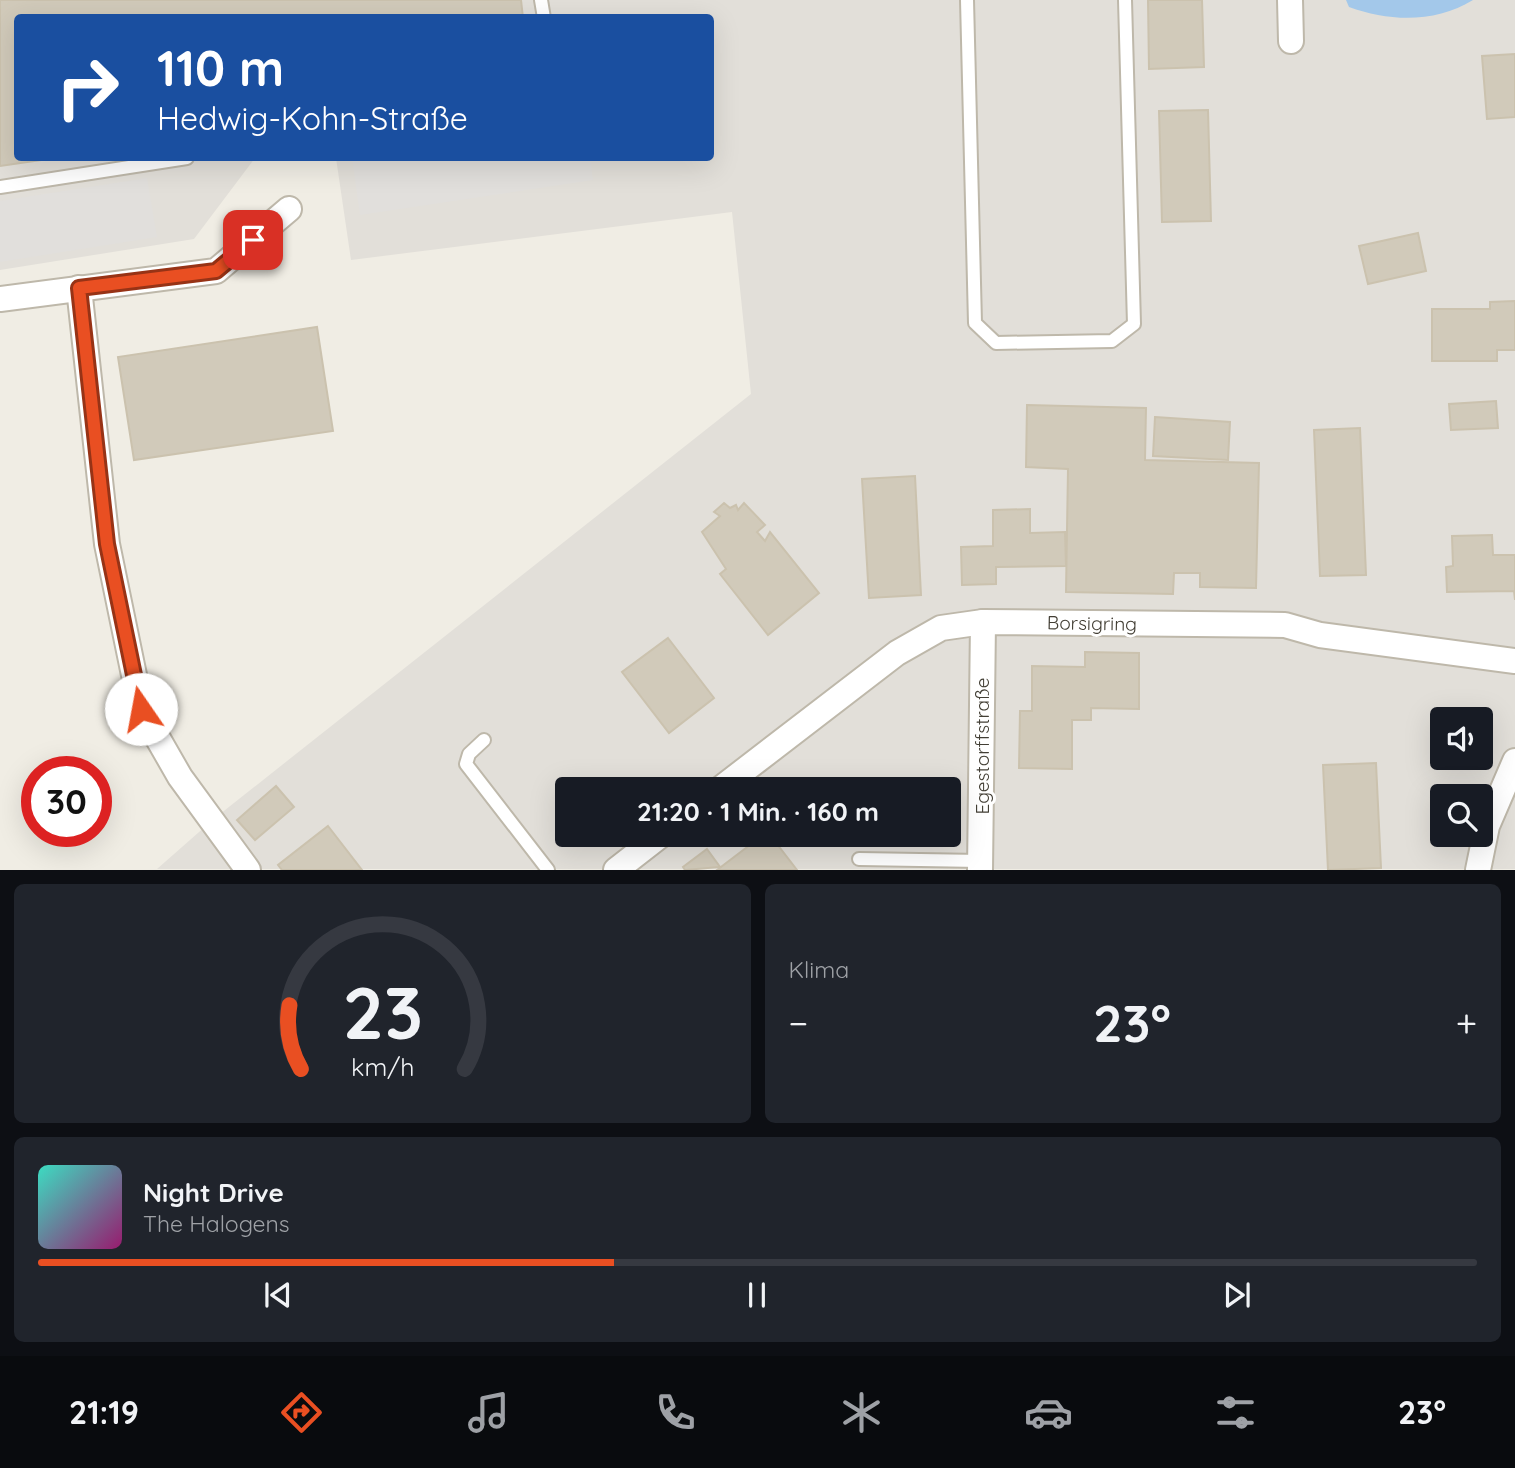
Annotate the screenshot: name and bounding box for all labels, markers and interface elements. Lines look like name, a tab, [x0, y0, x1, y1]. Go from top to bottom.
text: 110 m	[157, 37, 284, 98]
icon: right	[42, 42, 133, 133]
text: Hedwig-Kohn-Straße	[157, 98, 468, 138]
pin	[223, 210, 283, 270]
icon: arrive	[234, 221, 272, 259]
street label: Borsigring	[1047, 610, 1137, 636]
position arrow	[104, 672, 178, 746]
street label: Egestorffstraße	[970, 678, 994, 814]
map controls	[1430, 707, 1493, 847]
button: sound	[1430, 707, 1493, 770]
speed limit sign: 30	[21, 756, 112, 847]
button: search	[1430, 784, 1493, 847]
text: 21:20 · 1 Min. · 160 m	[637, 795, 879, 828]
text: Klima	[789, 955, 849, 984]
text: 23	[342, 967, 423, 1058]
text: 23°	[1093, 990, 1171, 1055]
text: −	[789, 999, 808, 1047]
text: +	[1456, 999, 1477, 1047]
text: km/h	[351, 1051, 414, 1082]
text: Night Drive	[143, 1176, 284, 1209]
text: The Halogens	[143, 1209, 290, 1238]
icon: previous	[259, 1276, 297, 1314]
icon: pause	[738, 1276, 776, 1314]
icon: next	[1218, 1276, 1256, 1314]
icon: directions	[277, 1388, 326, 1437]
icon: music	[464, 1388, 513, 1437]
icon: phone	[651, 1388, 700, 1437]
icon: climate	[837, 1388, 886, 1437]
icon: car	[1024, 1388, 1073, 1437]
icon: filters	[1211, 1388, 1260, 1437]
text: 21:19	[69, 1392, 139, 1432]
text: 23°	[1398, 1392, 1446, 1432]

